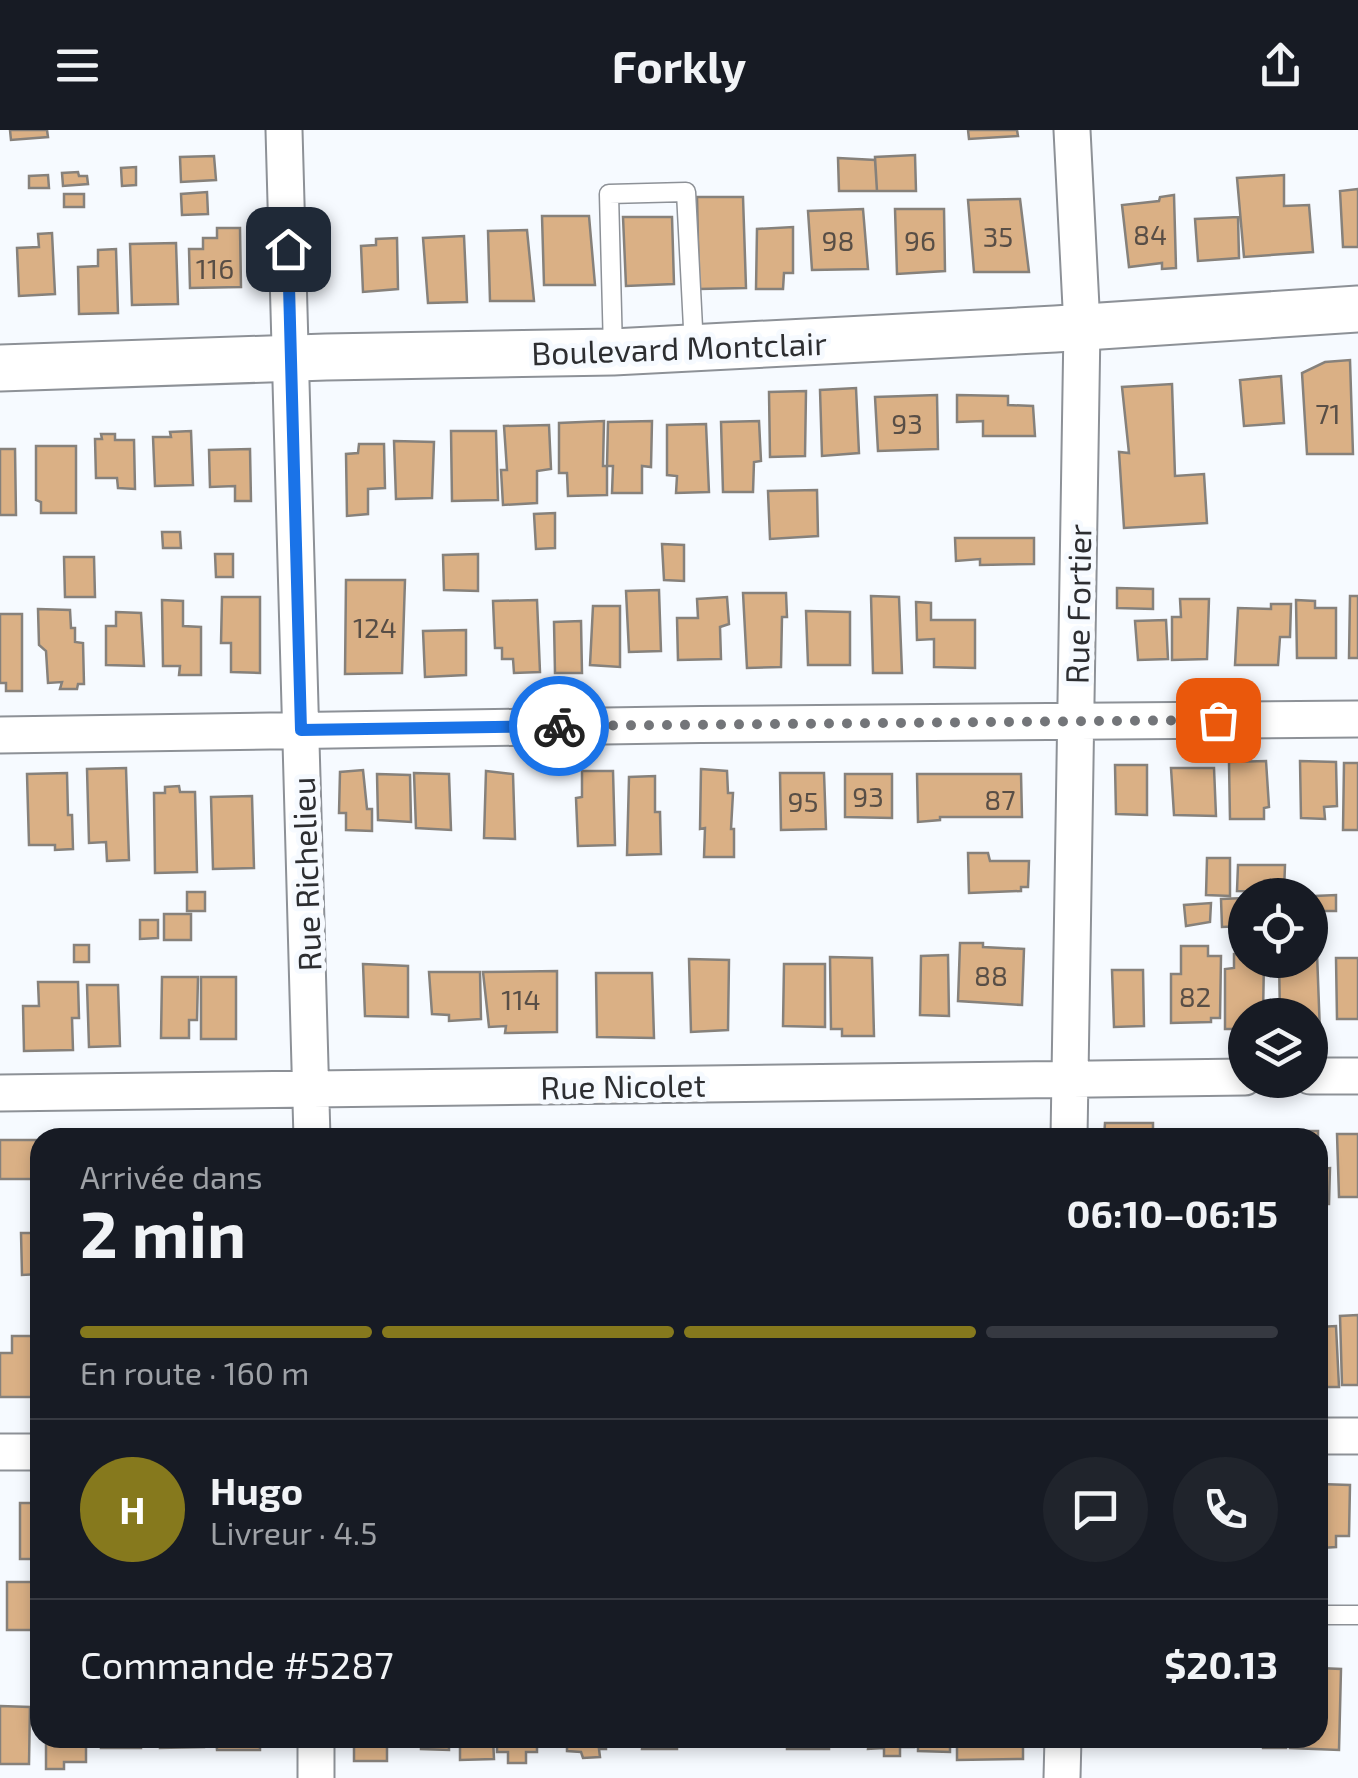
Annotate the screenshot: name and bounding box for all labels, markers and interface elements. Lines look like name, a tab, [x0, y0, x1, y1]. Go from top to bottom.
icon: menu	[50, 38, 105, 93]
text: Forkly	[612, 38, 746, 92]
icon: share	[1253, 38, 1308, 93]
pin	[246, 207, 331, 292]
house number: 84	[1133, 217, 1167, 251]
house number: 35	[983, 219, 1013, 253]
icon: home	[261, 222, 316, 277]
house number: 98	[821, 223, 855, 257]
house number: 96	[904, 223, 936, 257]
house number: 116	[196, 251, 234, 285]
street label: Boulevard Montclair	[531, 323, 828, 371]
house number: 71	[1315, 396, 1341, 430]
house number: 93	[891, 406, 923, 440]
street label: Rue Fortier	[1057, 523, 1097, 684]
house number: 124	[353, 610, 397, 644]
courier	[509, 676, 609, 776]
pin	[1176, 678, 1261, 763]
icon: bag	[1191, 693, 1246, 748]
icon: bike	[532, 699, 587, 754]
street label: Rue Richelieu	[283, 776, 327, 972]
house number: 93	[852, 779, 884, 813]
house number: 87	[984, 782, 1016, 816]
house number: 95	[787, 784, 819, 818]
map controls	[1228, 878, 1328, 1098]
button: locate	[1228, 878, 1328, 978]
house number: 88	[974, 958, 1008, 992]
house number: 82	[1179, 979, 1211, 1013]
house number: 114	[501, 982, 541, 1016]
button: layers	[1228, 998, 1328, 1098]
street label: Rue Nicolet	[540, 1065, 706, 1105]
text: Arrivée dans	[80, 1157, 263, 1195]
text: 06:10–06:15	[1067, 1190, 1278, 1236]
text: 2 min	[80, 1193, 246, 1271]
text: En route · 160 m	[80, 1353, 309, 1391]
button: chat	[1043, 1457, 1148, 1562]
button: phone	[1173, 1457, 1278, 1562]
text: Hugo	[210, 1467, 303, 1513]
text: H	[119, 1486, 146, 1532]
text: Livreur · 4.5	[210, 1513, 377, 1551]
text: Commande #5287	[80, 1641, 394, 1687]
text: $20.13	[1164, 1641, 1278, 1687]

